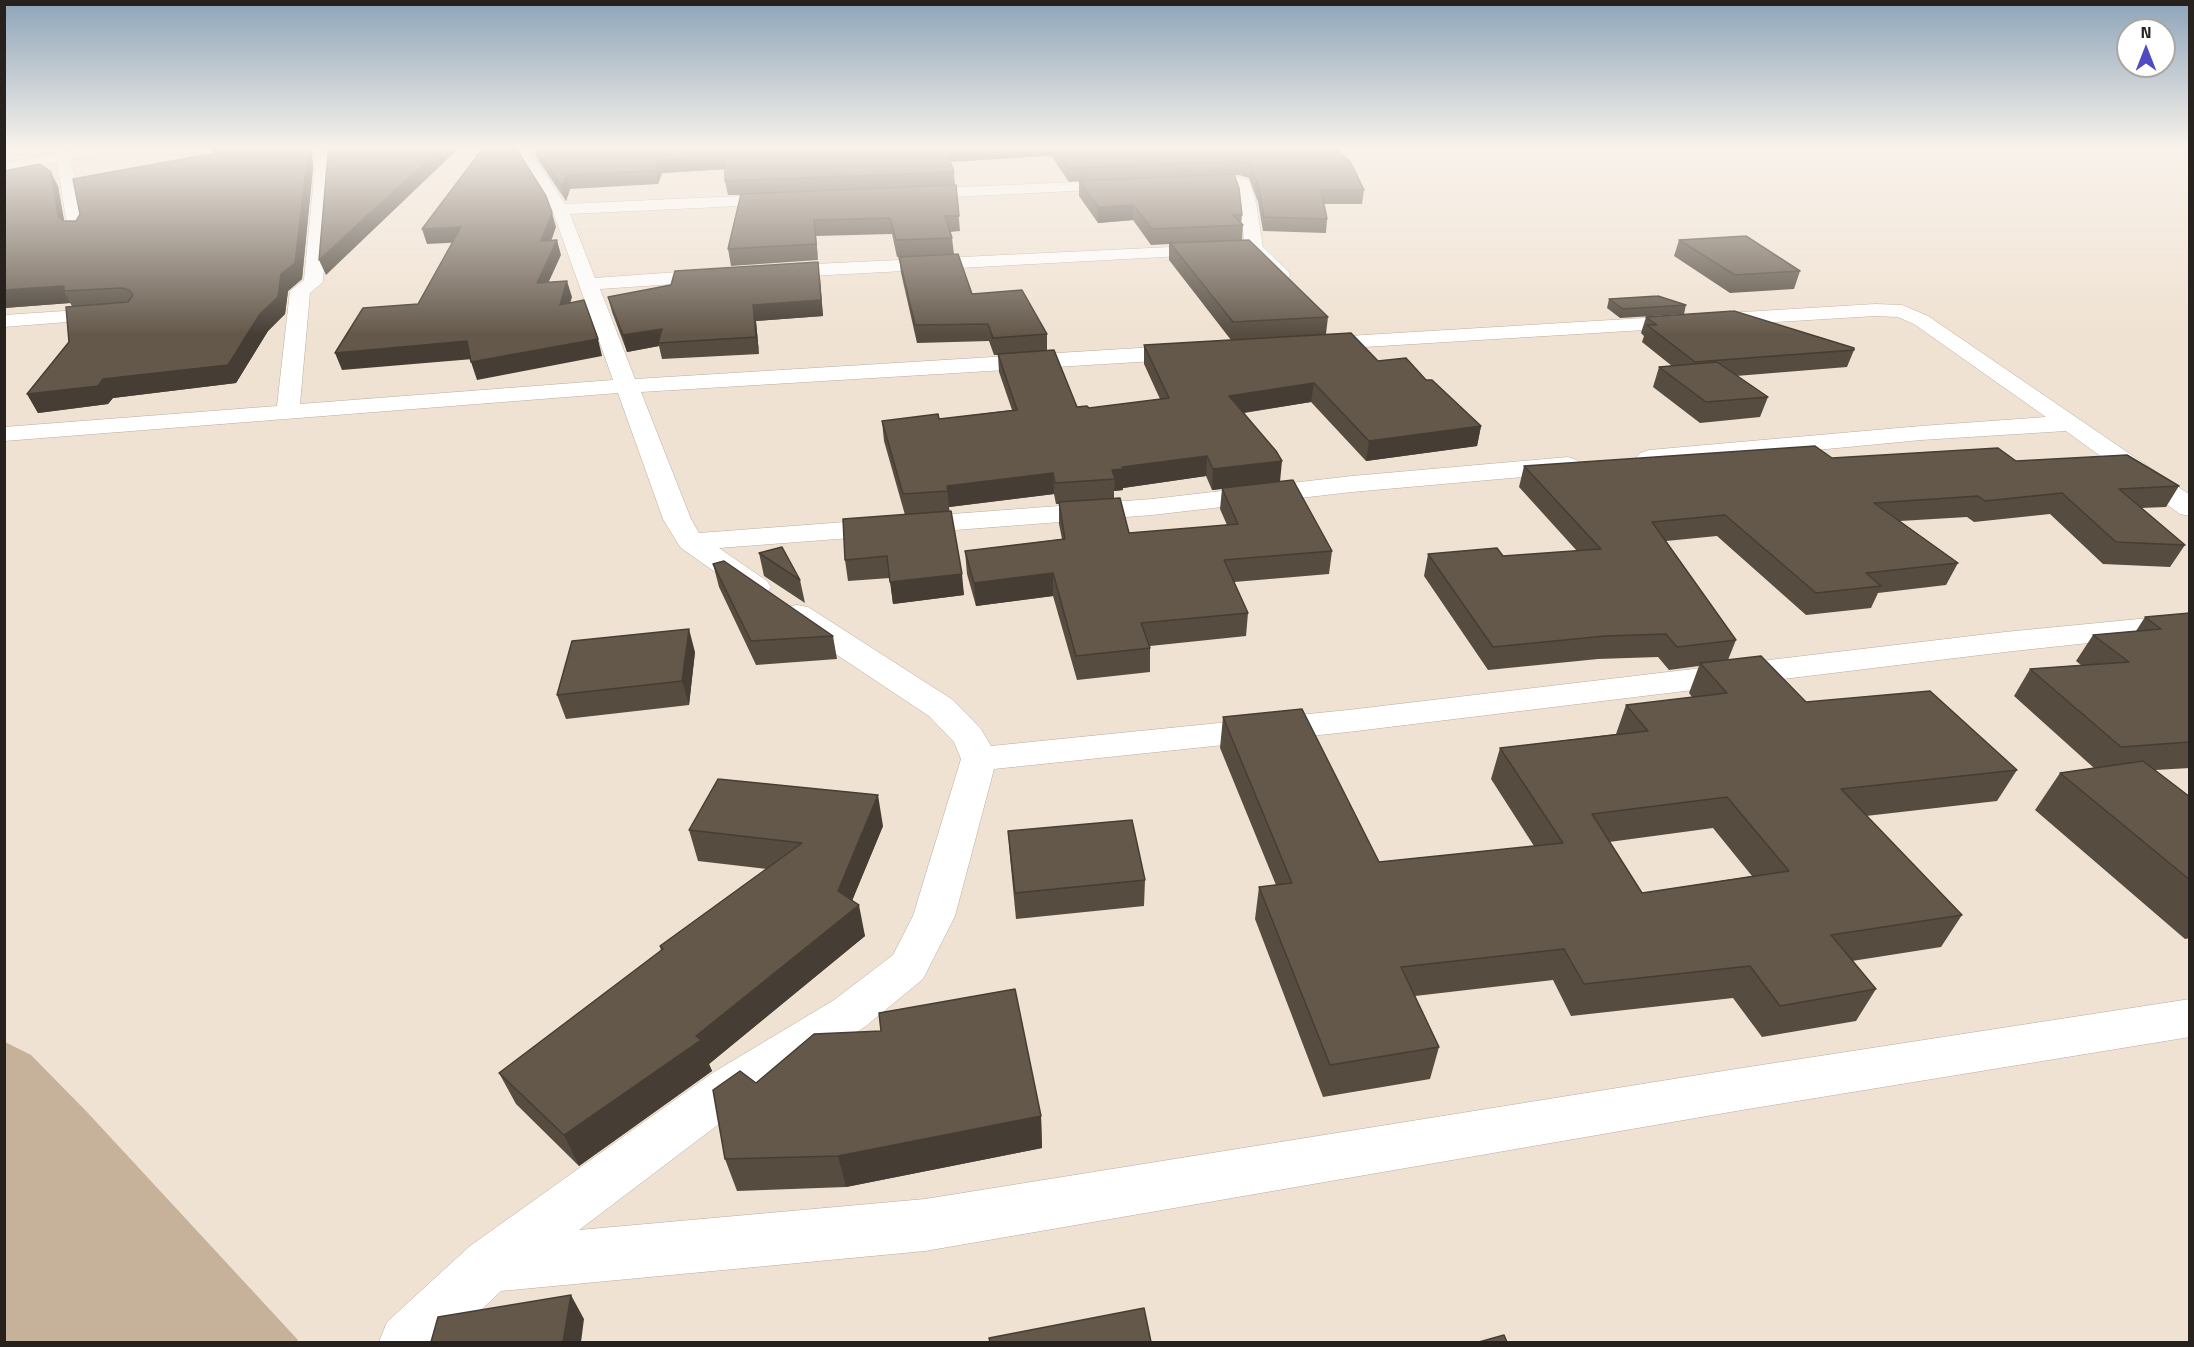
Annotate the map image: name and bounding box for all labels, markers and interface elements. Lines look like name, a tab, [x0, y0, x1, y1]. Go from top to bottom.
north arrow	[2116, 18, 2176, 78]
text: N	[2140, 20, 2152, 44]

